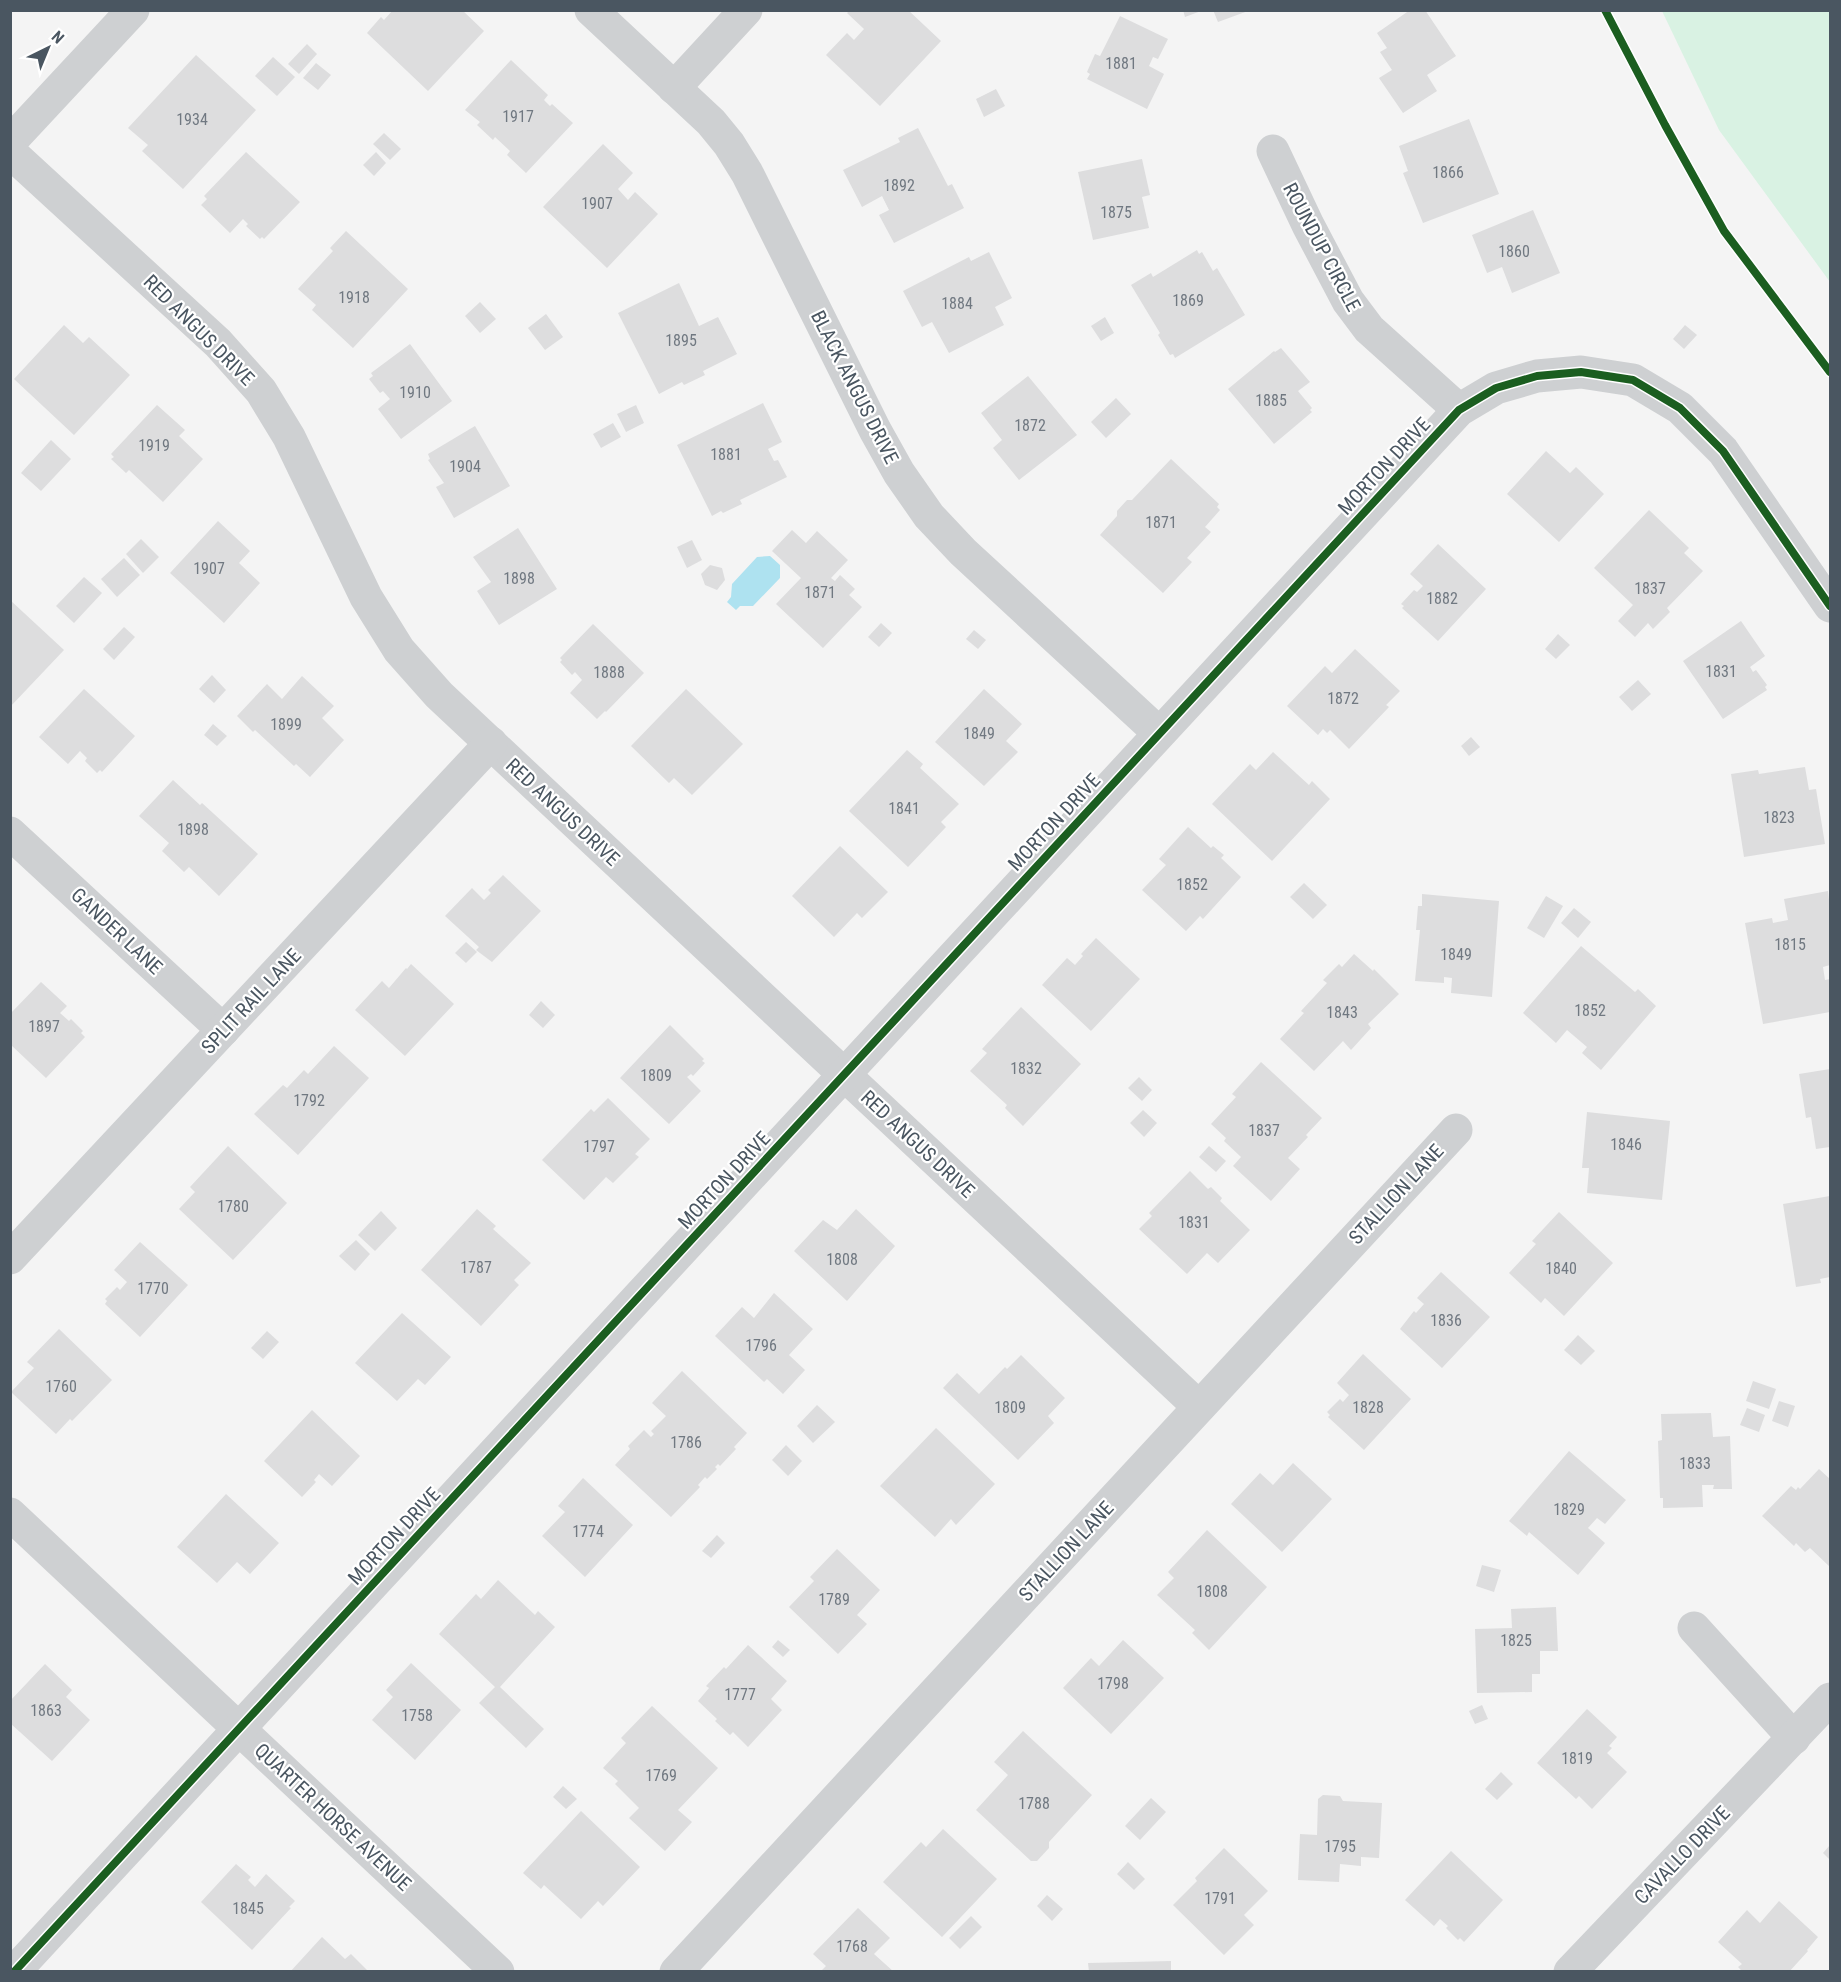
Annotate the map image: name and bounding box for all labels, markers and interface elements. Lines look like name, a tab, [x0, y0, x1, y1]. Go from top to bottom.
north arrow	[18, 18, 78, 78]
text: N	[48, 27, 68, 48]
house number: 1881	[1105, 54, 1137, 73]
house number: 1917	[502, 107, 534, 126]
house number: 1934	[176, 110, 208, 129]
house number: 1866	[1432, 163, 1464, 182]
house number: 1892	[883, 176, 915, 195]
street label: ROUNDUP CIRCLE	[1278, 179, 1366, 316]
house number: 1907	[581, 194, 613, 213]
house number: 1875	[1100, 203, 1132, 222]
house number: 1860	[1498, 242, 1530, 261]
street label: RED ANGUS DRIVE	[139, 270, 259, 390]
house number: 1918	[338, 288, 370, 307]
house number: 1869	[1172, 291, 1204, 310]
house number: 1884	[941, 294, 973, 313]
street label: BLACK ANGUS DRIVE	[806, 306, 904, 468]
house number: 1895	[665, 331, 697, 350]
house number: 1910	[399, 383, 431, 402]
house number: 1885	[1255, 391, 1287, 410]
street label: MORTON DRIVE	[1333, 412, 1435, 520]
house number: 1872	[1014, 416, 1046, 435]
house number: 1919	[138, 436, 170, 455]
house number: 1881	[710, 445, 742, 464]
house number: 1904	[449, 457, 481, 476]
house number: 1871	[1145, 513, 1177, 532]
house number: 1907	[193, 559, 225, 578]
house number: 1898	[503, 569, 535, 588]
house number: 1837	[1634, 579, 1666, 598]
house number: 1871	[804, 583, 836, 602]
house number: 1882	[1426, 589, 1458, 608]
house number: 1831	[1705, 662, 1737, 681]
house number: 1888	[593, 663, 625, 682]
house number: 1872	[1327, 689, 1359, 708]
house number: 1899	[270, 715, 302, 734]
house number: 1849	[963, 724, 995, 743]
street label: RED ANGUS DRIVE	[501, 753, 625, 871]
street label: MORTON DRIVE	[1003, 768, 1105, 876]
house number: 1841	[888, 799, 920, 818]
house number: 1823	[1763, 808, 1795, 827]
house number: 1898	[177, 820, 209, 839]
house number: 1852	[1176, 875, 1208, 894]
street label: GANDER LANE	[66, 883, 168, 979]
house number: 1815	[1774, 935, 1806, 954]
street label: SPLIT RAIL LANE	[196, 943, 306, 1059]
house number: 1849	[1440, 945, 1472, 964]
house number: 1852	[1574, 1001, 1606, 1020]
house number: 1843	[1326, 1003, 1358, 1022]
house number: 1897	[28, 1017, 60, 1036]
house number: 1832	[1010, 1059, 1042, 1078]
house number: 1809	[640, 1066, 672, 1085]
street label: RED ANGUS DRIVE	[856, 1085, 980, 1203]
house number: 1792	[293, 1091, 325, 1110]
house number: 1837	[1248, 1121, 1280, 1140]
street label: MORTON DRIVE	[673, 1126, 775, 1234]
house number: 1846	[1610, 1135, 1642, 1154]
house number: 1797	[583, 1137, 615, 1156]
street label: STALLION LANE	[1344, 1139, 1449, 1249]
house number: 1780	[217, 1197, 249, 1216]
house number: 1831	[1178, 1213, 1210, 1232]
house number: 1808	[826, 1250, 858, 1269]
house number: 1787	[460, 1258, 492, 1277]
house number: 1840	[1545, 1259, 1577, 1278]
house number: 1770	[137, 1279, 169, 1298]
house number: 1836	[1430, 1311, 1462, 1330]
house number: 1796	[745, 1336, 777, 1355]
house number: 1760	[45, 1377, 77, 1396]
house number: 1809	[994, 1398, 1026, 1417]
house number: 1828	[1352, 1398, 1384, 1417]
house number: 1786	[670, 1433, 702, 1452]
house number: 1833	[1679, 1454, 1711, 1473]
street label: MORTON DRIVE	[343, 1482, 445, 1590]
street label: STALLION LANE	[1014, 1496, 1119, 1606]
house number: 1829	[1553, 1500, 1585, 1519]
house number: 1774	[572, 1522, 604, 1541]
house number: 1808	[1196, 1582, 1228, 1601]
house number: 1789	[818, 1590, 850, 1609]
house number: 1825	[1500, 1631, 1532, 1650]
house number: 1798	[1097, 1674, 1129, 1693]
house number: 1777	[724, 1685, 756, 1704]
house number: 1863	[30, 1701, 62, 1720]
house number: 1758	[401, 1706, 433, 1725]
street label: QUARTER HORSE AVENUE	[250, 1738, 416, 1896]
house number: 1819	[1561, 1749, 1593, 1768]
house number: 1769	[645, 1766, 677, 1785]
house number: 1788	[1018, 1794, 1050, 1813]
street label: CAVALLO DRIVE	[1629, 1801, 1735, 1909]
house number: 1795	[1324, 1837, 1356, 1856]
house number: 1791	[1204, 1889, 1236, 1908]
house number: 1845	[232, 1899, 264, 1918]
house number: 1768	[836, 1937, 868, 1956]

